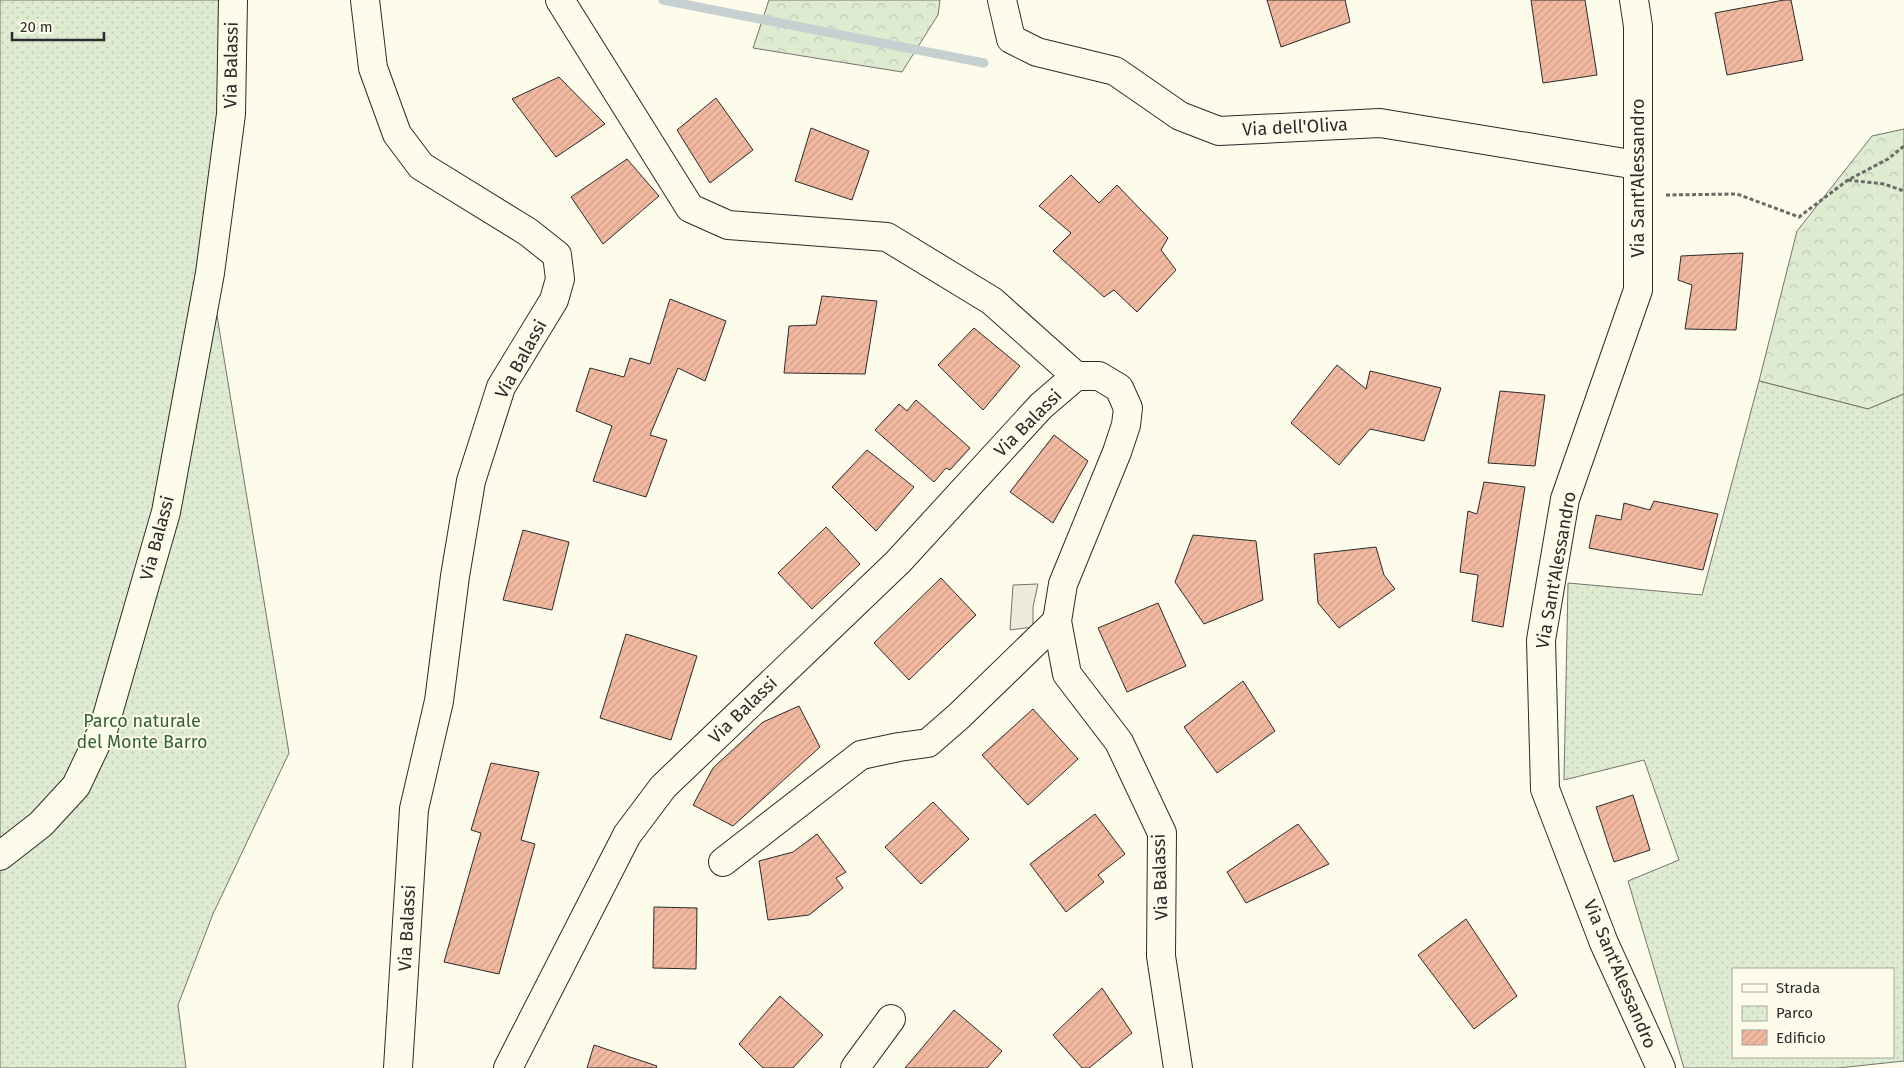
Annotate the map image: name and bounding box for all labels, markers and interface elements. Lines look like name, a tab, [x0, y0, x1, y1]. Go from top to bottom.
scale bar	[12, 10, 105, 42]
text: 20 m	[20, 18, 53, 36]
street label: Via Balassi	[219, 21, 243, 109]
street label: Via Sant'Alessandro	[1627, 98, 1649, 258]
street label: Via dell'Oliva	[1242, 113, 1348, 141]
street label: Via Balassi	[490, 316, 552, 402]
street label: Via Balassi	[990, 385, 1066, 461]
street label: Via Sant'Alessandro	[1531, 490, 1581, 650]
street label: Via Balassi	[135, 493, 179, 583]
street label: Via Balassi	[704, 672, 782, 748]
park label: Parco naturale del Monte Barro	[76, 710, 208, 753]
street label: Via Balassi	[1147, 833, 1173, 921]
street label: Via Balassi	[394, 884, 420, 972]
street label: Via Sant'Alessandro	[1579, 896, 1661, 1052]
legend	[1732, 968, 1894, 1058]
text: Strada	[1776, 979, 1820, 997]
text: Parco	[1776, 1004, 1813, 1022]
text: Edificio	[1776, 1029, 1826, 1047]

